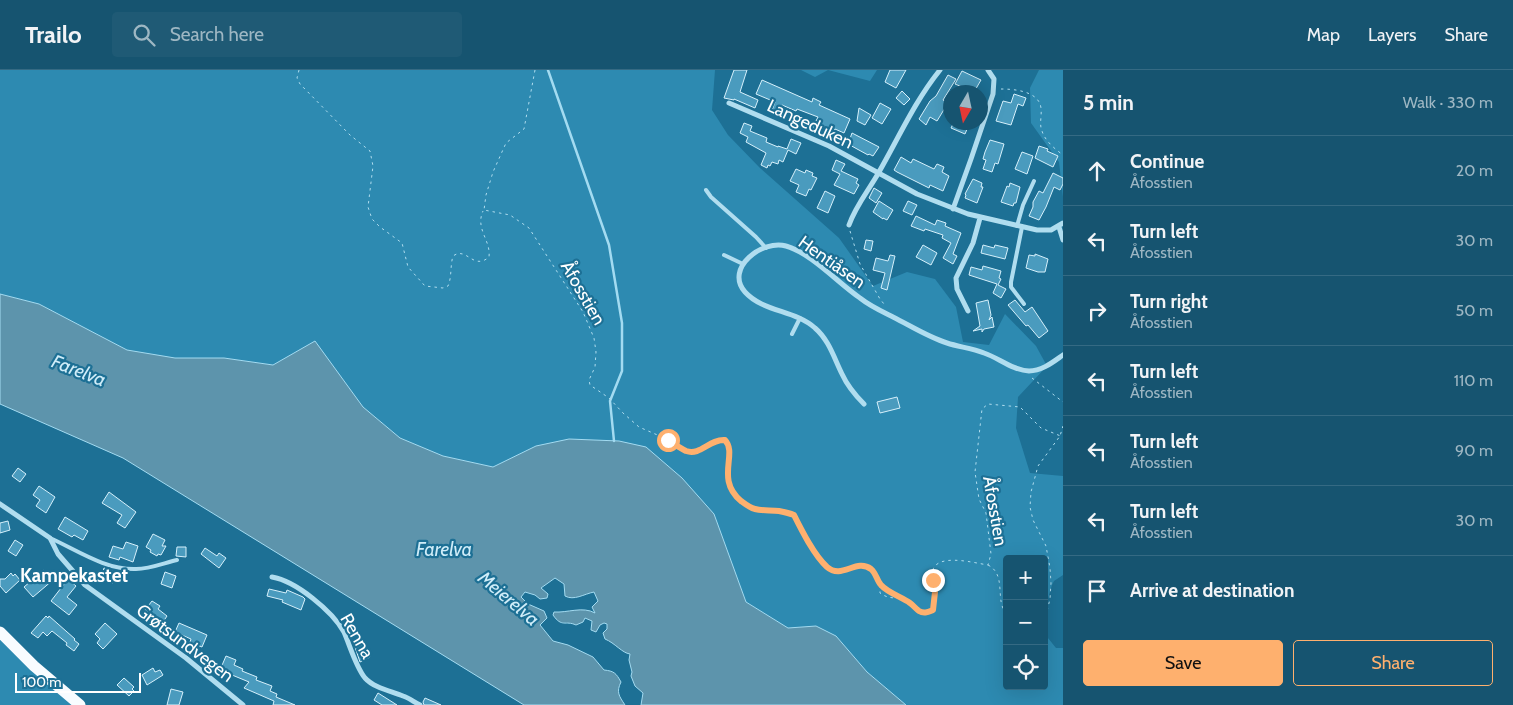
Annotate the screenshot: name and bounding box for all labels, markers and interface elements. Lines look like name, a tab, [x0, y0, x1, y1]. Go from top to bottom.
search box	[112, 12, 462, 57]
text: Trailo	[25, 20, 82, 49]
icon: search	[130, 21, 158, 49]
text: Search here	[170, 23, 264, 46]
text: Map	[1307, 24, 1340, 46]
text: Layers	[1368, 24, 1417, 46]
text: Share	[1445, 24, 1488, 46]
north arrow	[943, 85, 988, 130]
text: 5 min	[1083, 90, 1134, 115]
text: Walk · 330 m	[1403, 93, 1493, 112]
street label: Langeduken	[764, 95, 856, 153]
text: Continue	[1130, 150, 1204, 173]
icon: ahead	[1083, 157, 1111, 185]
text: 20 m	[1456, 161, 1493, 180]
text: Åfosstien	[1130, 173, 1193, 192]
text: Turn left	[1130, 220, 1198, 243]
icon: left	[1083, 227, 1111, 255]
street label: Hentiåsen	[794, 231, 870, 293]
text: 30 m	[1456, 231, 1493, 250]
text: Åfosstien	[1130, 243, 1193, 262]
street label: Åfosstien	[556, 257, 610, 329]
text: Turn right	[1130, 290, 1208, 313]
icon: right	[1083, 297, 1111, 325]
text: 50 m	[1456, 301, 1493, 320]
text: Åfosstien	[1130, 313, 1193, 332]
water label: Farelva	[49, 350, 109, 391]
text: Turn left	[1130, 360, 1198, 383]
icon: left	[1083, 367, 1111, 395]
text: 110 m	[1454, 371, 1493, 390]
text: Åfosstien	[1130, 383, 1193, 402]
route start	[657, 429, 680, 452]
text: Turn left	[1130, 430, 1198, 453]
icon: left	[1083, 437, 1111, 465]
text: 90 m	[1455, 441, 1493, 460]
text: Åfosstien	[1130, 453, 1193, 472]
street label: Åfosstien	[978, 474, 1012, 548]
text: Turn left	[1130, 500, 1198, 523]
icon: left	[1083, 507, 1111, 535]
text: 30 m	[1456, 511, 1493, 530]
text: Åfosstien	[1130, 523, 1193, 542]
water label: Farelva	[416, 538, 472, 561]
map controls	[1003, 555, 1048, 690]
button: +	[1003, 555, 1048, 600]
district label: Kampekastet	[20, 564, 128, 587]
water label: Meierelva	[473, 566, 544, 631]
route end	[922, 569, 945, 592]
icon: arrive	[1083, 577, 1111, 605]
text: Arrive at destination	[1130, 579, 1294, 602]
street label: Grøtsundvegen	[132, 599, 238, 687]
button: −	[1003, 600, 1048, 645]
street label: Renna	[335, 609, 379, 663]
button: Save	[1083, 640, 1283, 686]
button: Share	[1293, 640, 1493, 686]
button: locate	[1003, 645, 1048, 690]
scale bar	[15, 670, 141, 693]
text: 100 m	[22, 673, 62, 691]

